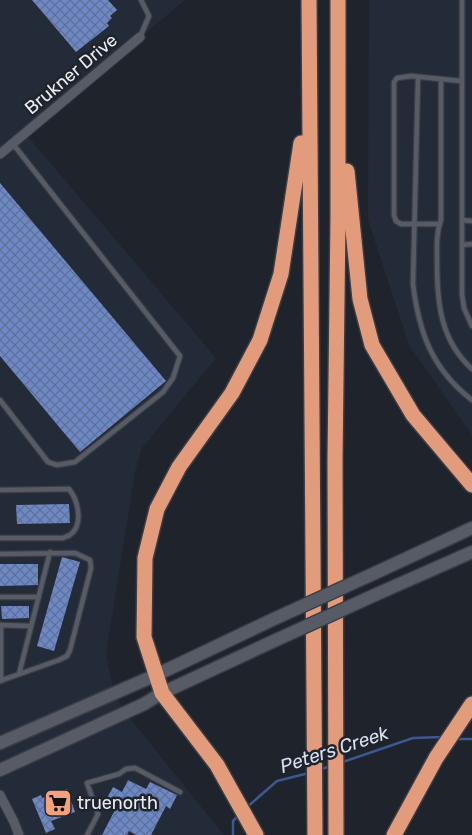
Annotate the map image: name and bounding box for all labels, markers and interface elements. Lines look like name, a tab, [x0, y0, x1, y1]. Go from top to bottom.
street label: Brukner Drive	[20, 29, 122, 119]
water label: Peters Creek	[277, 721, 392, 778]
supermarket icon: truenorth	[43, 788, 73, 818]
place label: truenorth	[77, 792, 158, 814]

